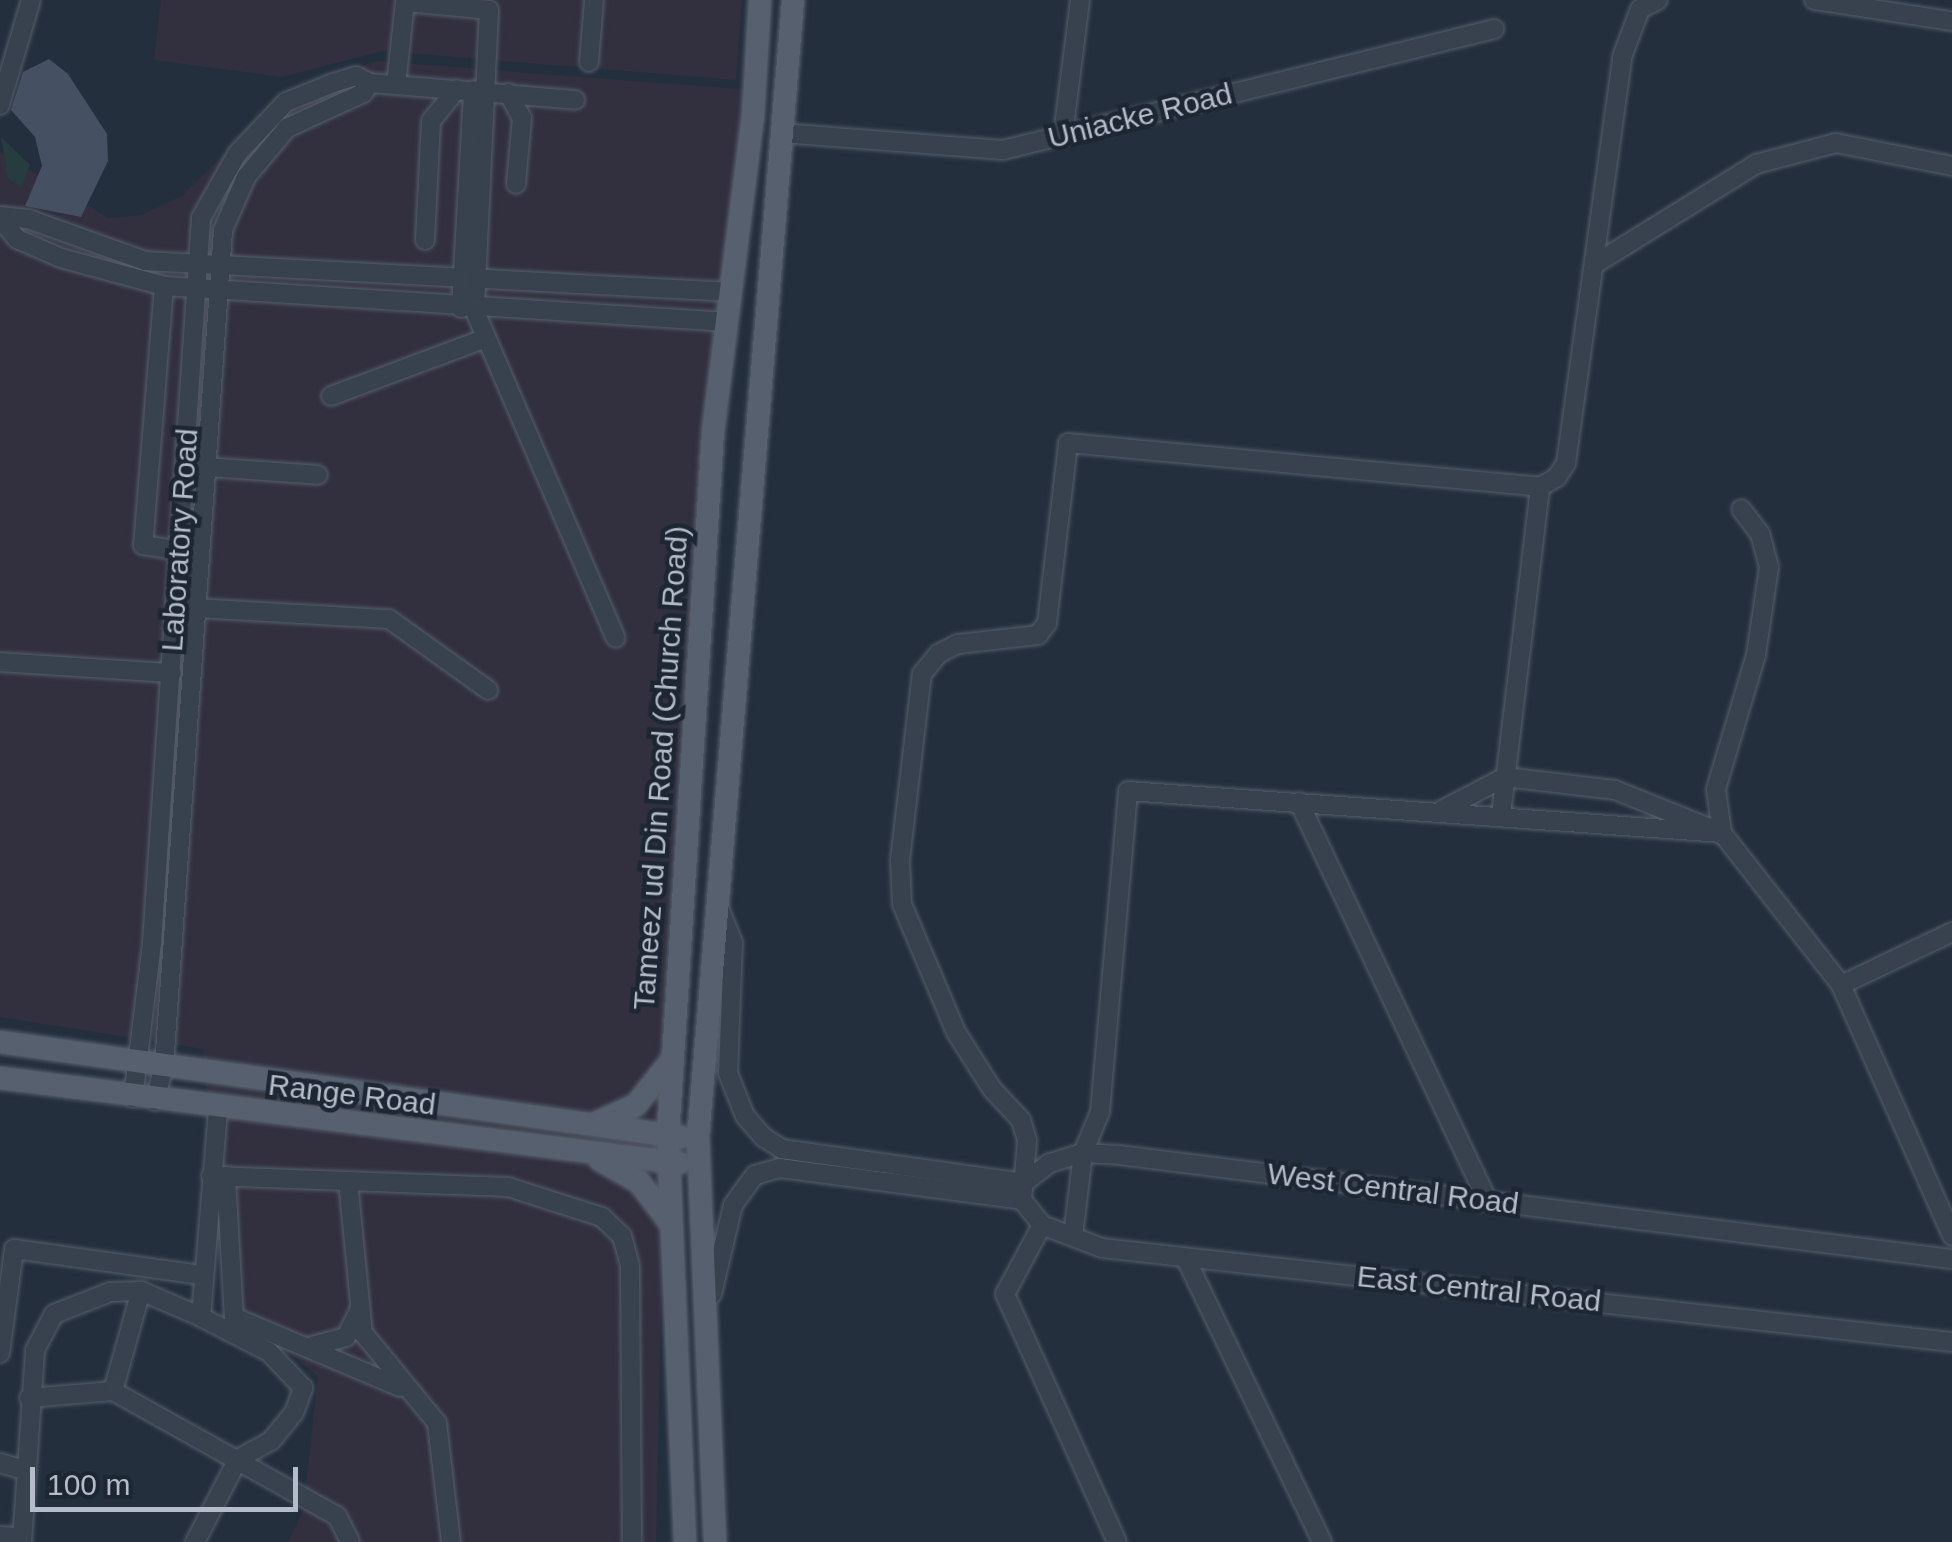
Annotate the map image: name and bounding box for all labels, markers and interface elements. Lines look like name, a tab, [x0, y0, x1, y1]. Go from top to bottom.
street label: Uniacke Road	[1044, 76, 1236, 156]
street label: Laboratory Road	[154, 427, 206, 653]
street label: Tameez ud Din Road (Church Road)	[626, 525, 696, 1011]
street label: Range Road	[266, 1067, 438, 1123]
street label: West Central Road	[1265, 1156, 1521, 1222]
street label: East Central Road	[1355, 1258, 1603, 1320]
scale bar	[35, 1447, 302, 1509]
text: 100 m	[47, 1468, 130, 1501]

